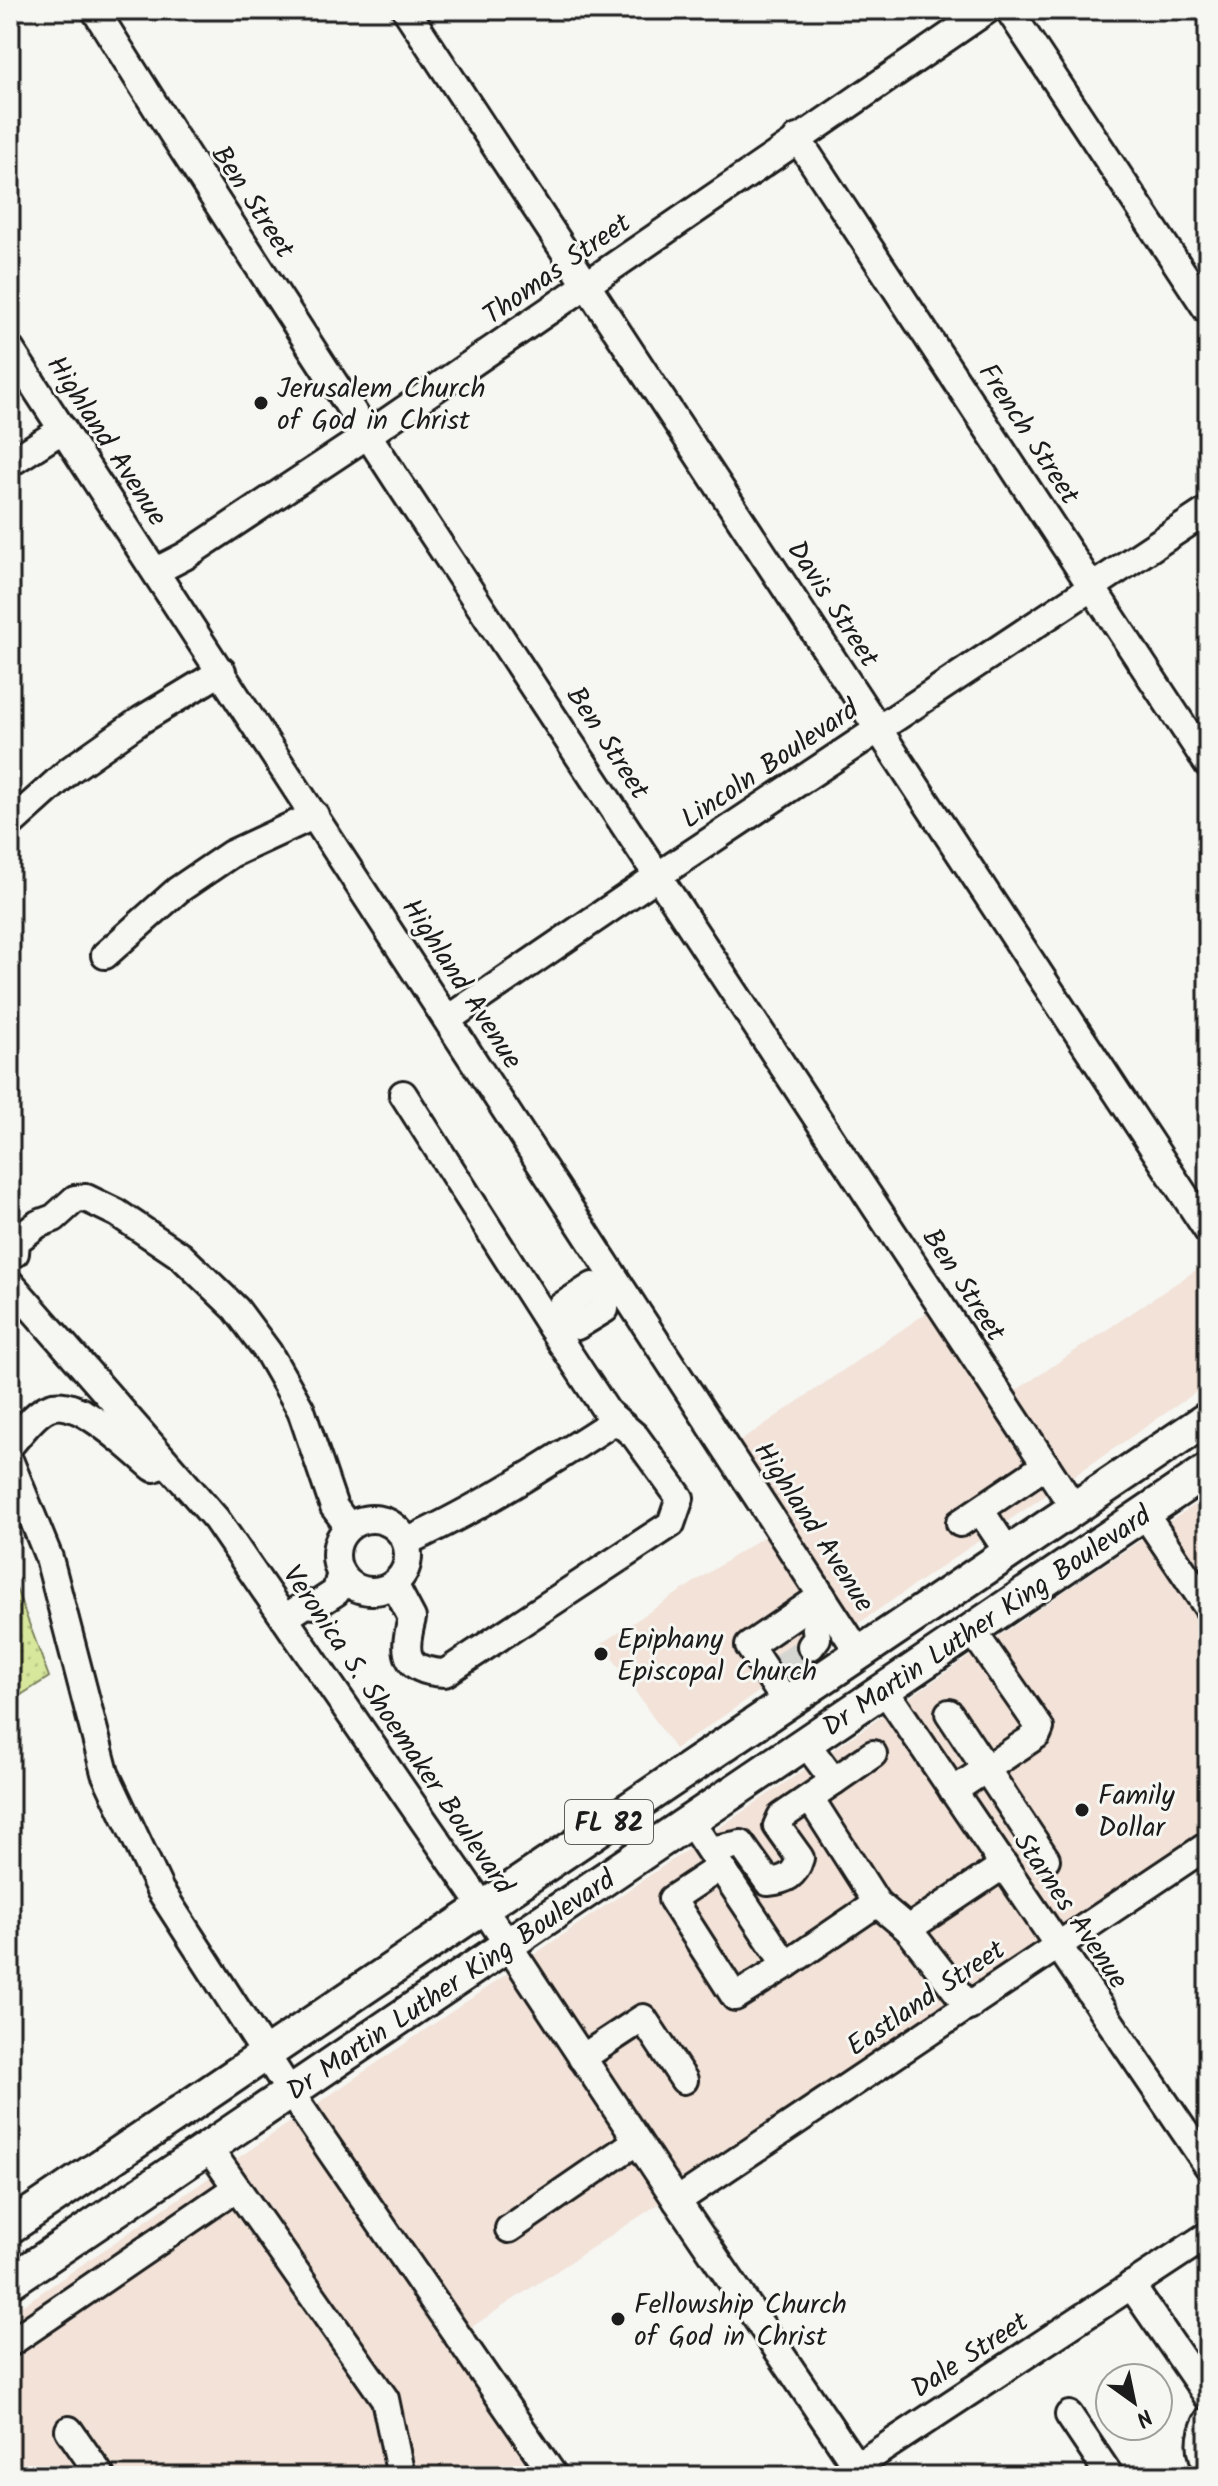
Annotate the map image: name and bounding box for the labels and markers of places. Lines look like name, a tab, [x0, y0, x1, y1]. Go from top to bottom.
place label: Jerusalem Church of God in Christ	[277, 367, 485, 444]
marker: Jerusalem Church of God in Christ	[252, 394, 270, 412]
place label: Epiphany Episcopal Church	[617, 1618, 817, 1695]
marker: Epiphany Episcopal Church	[592, 1645, 610, 1663]
place label: Family Dollar	[1098, 1774, 1176, 1851]
marker: Family Dollar	[1073, 1801, 1091, 1819]
place label: Fellowship Church of God in Christ	[634, 2283, 847, 2360]
marker: Fellowship Church of God in Christ	[609, 2310, 627, 2328]

